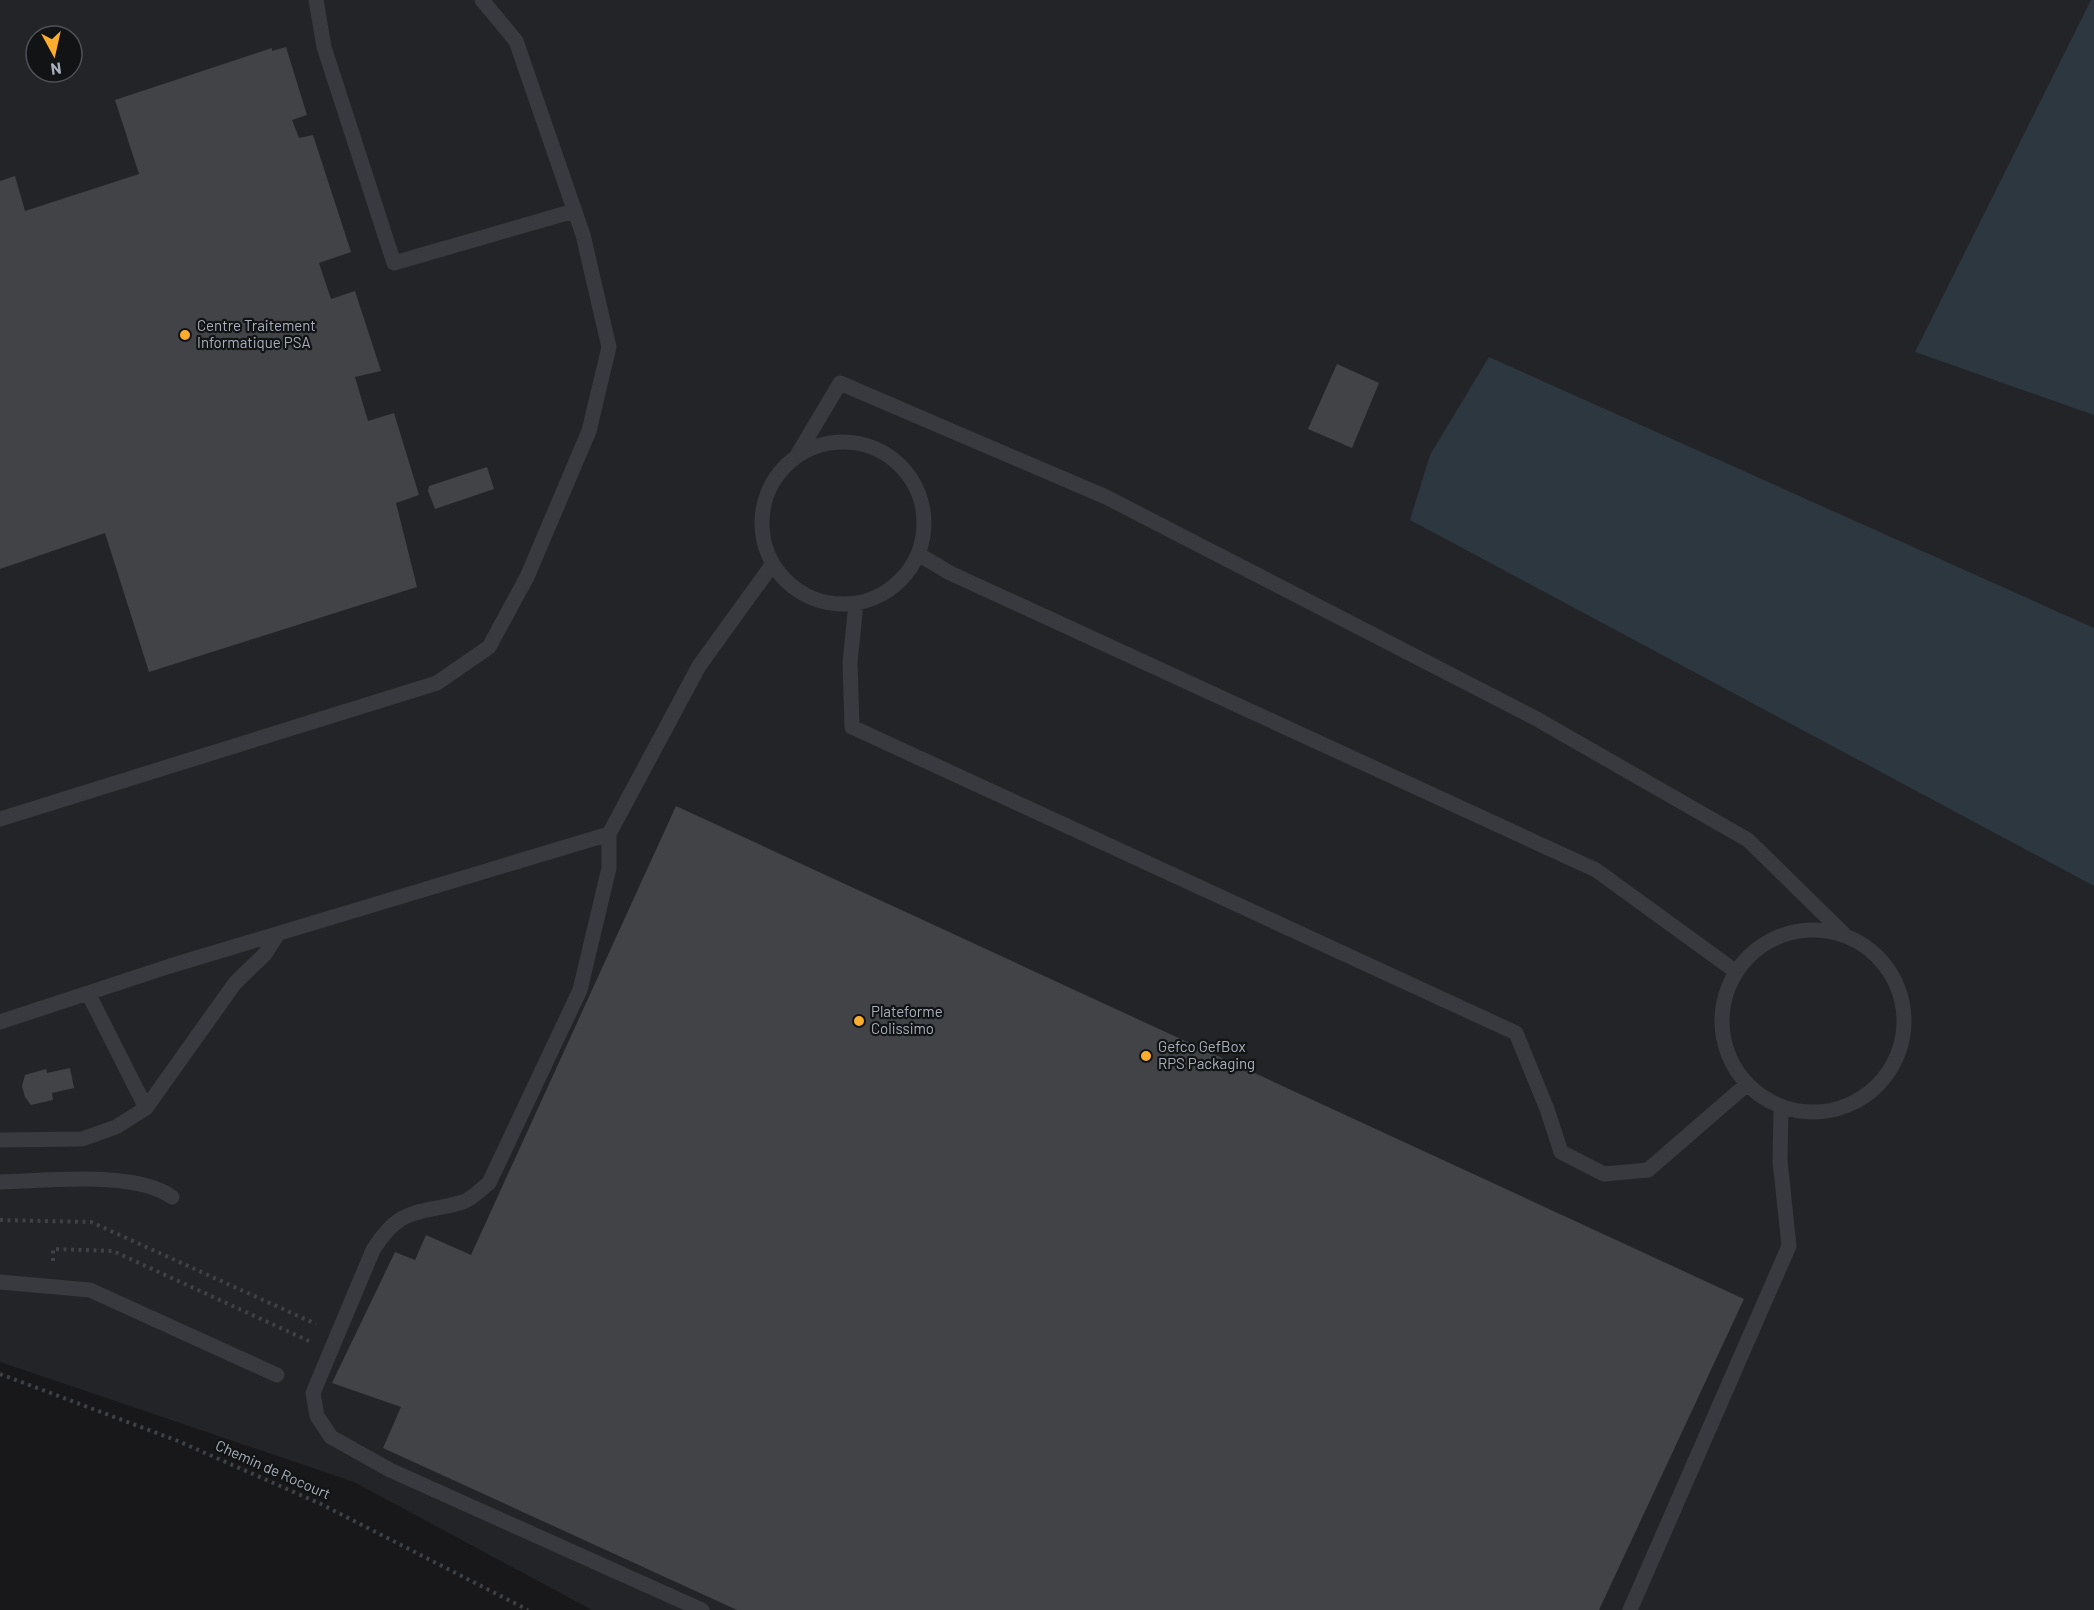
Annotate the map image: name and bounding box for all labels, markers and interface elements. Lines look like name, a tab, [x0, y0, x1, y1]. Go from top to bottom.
north arrow	[24, 24, 84, 84]
text: N	[50, 59, 63, 79]
place label: Centre Traitement Informatique PSA	[197, 316, 316, 351]
marker: Centre Traitement Informatique PSA	[178, 328, 192, 342]
place label: Plateforme Colissimo	[871, 1002, 943, 1037]
marker: Plateforme Colissimo	[852, 1014, 866, 1028]
place label: Gefco GefBox RPS Packaging	[1158, 1037, 1255, 1072]
marker: Gefco GefBox RPS Packaging	[1139, 1049, 1153, 1063]
street label: Chemin de Rocourt	[213, 1436, 334, 1503]

